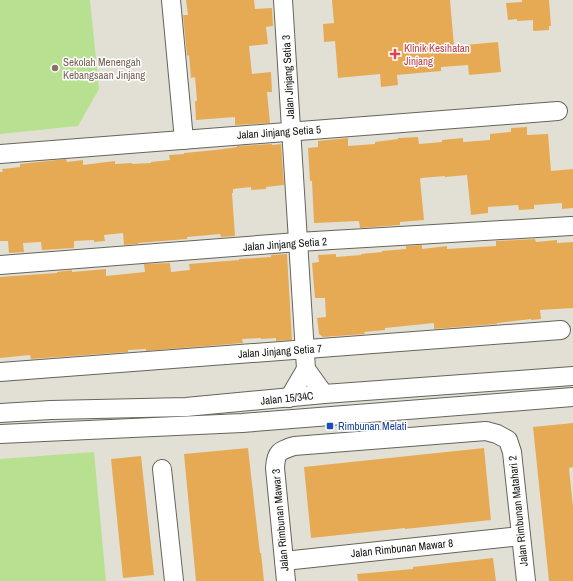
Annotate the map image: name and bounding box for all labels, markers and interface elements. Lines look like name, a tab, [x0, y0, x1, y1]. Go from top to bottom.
street label: Jalan Jinjang Setia 3	[279, 35, 297, 119]
place label: Klinik Kesihatan Jinjang	[404, 41, 470, 68]
marker: Klinik Kesihatan Jinjang	[389, 48, 401, 60]
place label: Sekolah Menengah Kebangsaan Jinjang	[63, 55, 145, 82]
marker: Sekolah Menengah Kebangsaan Jinjang	[50, 63, 60, 73]
street label: Jalan Jinjang Setia 5	[236, 122, 322, 142]
street label: Jalan Jinjang Setia 2	[242, 234, 328, 254]
street label: Jalan Jinjang Setia 7	[237, 341, 323, 361]
street label: Jalan 15/34C	[260, 388, 315, 408]
place label: Rimbunan Melati	[338, 419, 407, 433]
marker: Rimbunan Melati	[325, 421, 335, 431]
street label: Jalan Rimbunan Matahari 2	[505, 455, 531, 567]
street label: Jalan Rimbunan Mawar 3	[269, 468, 291, 572]
street label: Jalan Rimbunan Mawar 8	[350, 536, 454, 560]

